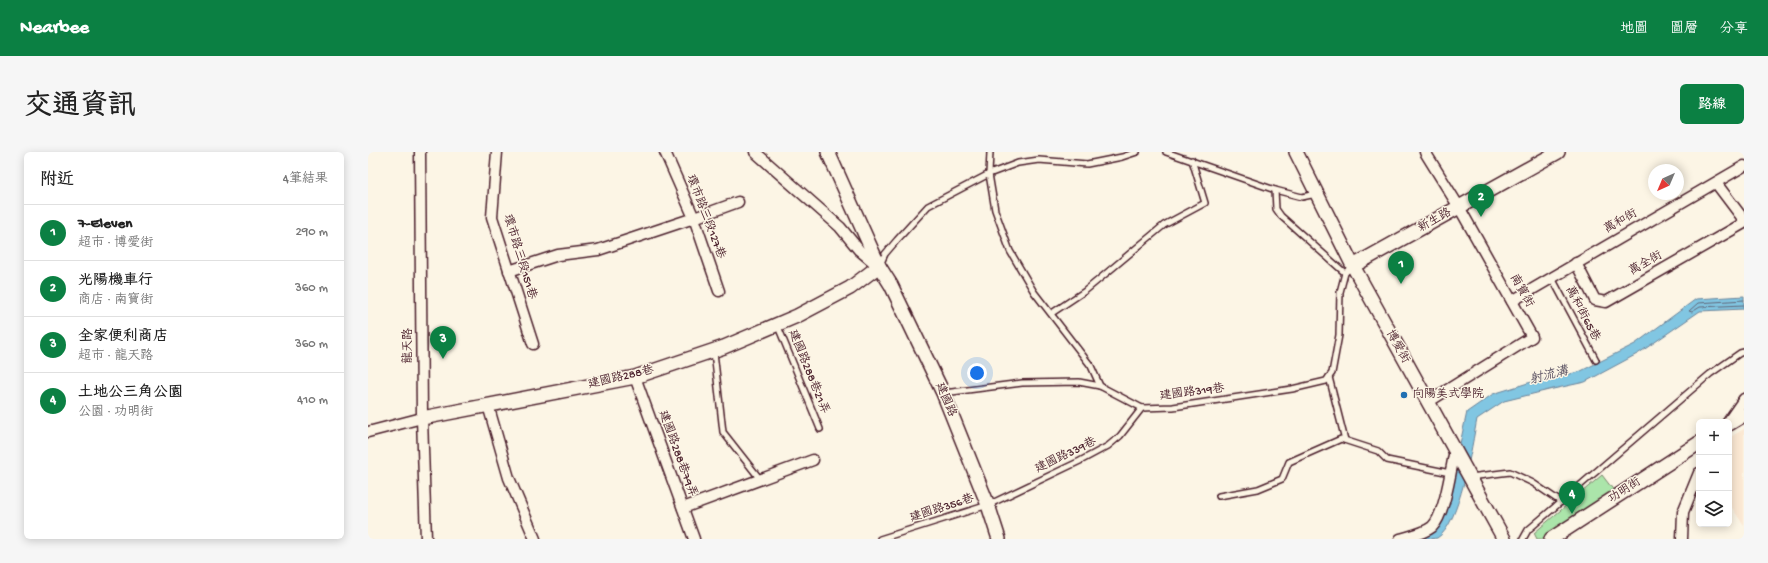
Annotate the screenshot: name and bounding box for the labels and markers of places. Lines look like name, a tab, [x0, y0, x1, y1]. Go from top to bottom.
pin: 2	[1468, 184, 1494, 217]
pin: 1	[1388, 251, 1414, 284]
pin: 3	[430, 326, 456, 359]
place label: 向陽美式學院	[1412, 386, 1484, 402]
marker: 向陽美式學院	[1399, 390, 1409, 400]
pin: 4	[1559, 481, 1585, 514]

